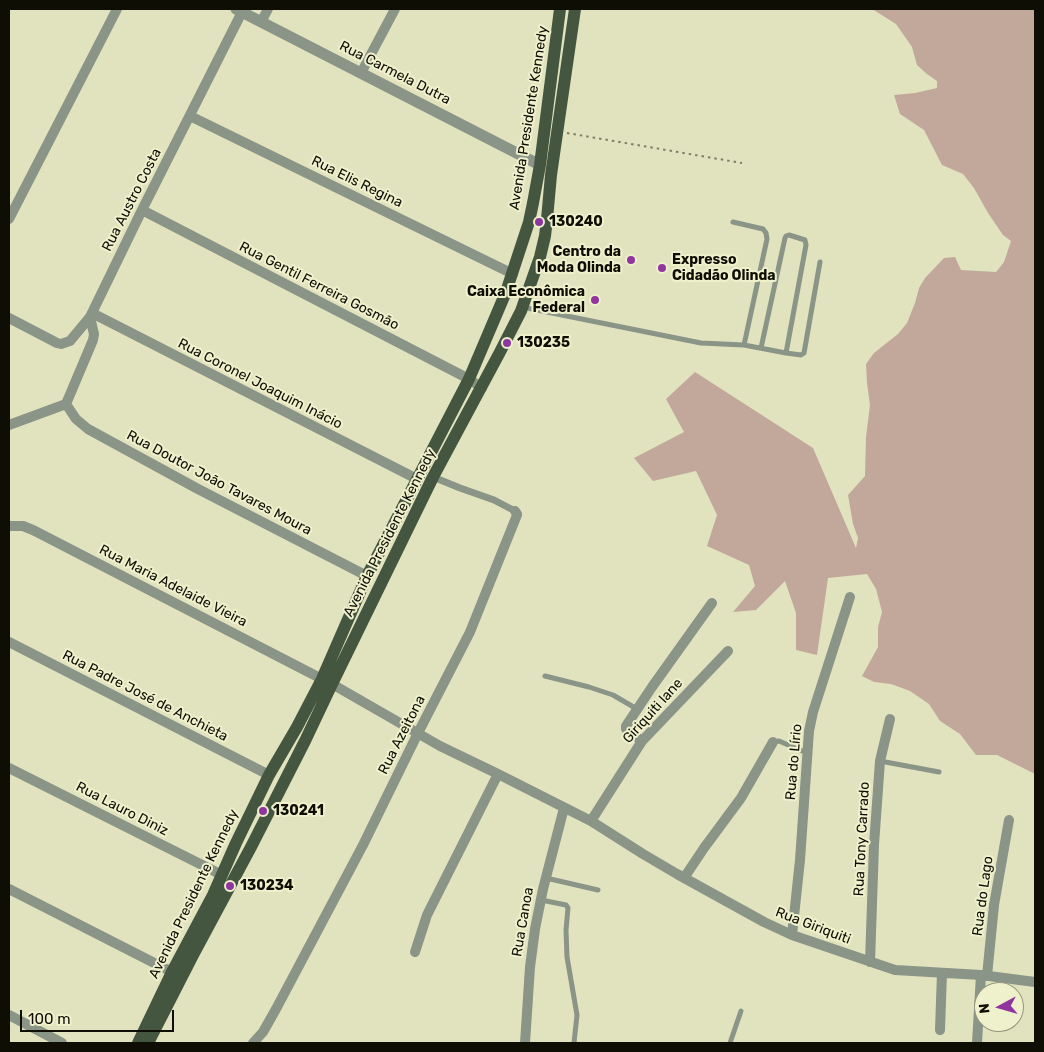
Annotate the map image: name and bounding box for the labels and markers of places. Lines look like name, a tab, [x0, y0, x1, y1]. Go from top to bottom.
place label: 130240	[549, 214, 603, 230]
marker: 130240	[533, 216, 545, 228]
place label: Centro da Moda Olinda	[537, 244, 621, 276]
place label: Expresso Cidadão Olinda	[672, 252, 776, 284]
marker: Centro da Moda Olinda	[625, 254, 637, 266]
marker: Expresso Cidadão Olinda	[656, 262, 668, 274]
place label: Caixa Econômica Federal	[467, 284, 585, 316]
marker: Caixa Econômica Federal	[589, 294, 601, 306]
place label: 130235	[517, 335, 570, 351]
marker: 130235	[501, 337, 513, 349]
place label: 130241	[273, 803, 324, 819]
marker: 130241	[257, 805, 269, 817]
place label: 130234	[240, 878, 294, 894]
marker: 130234	[224, 880, 236, 892]

